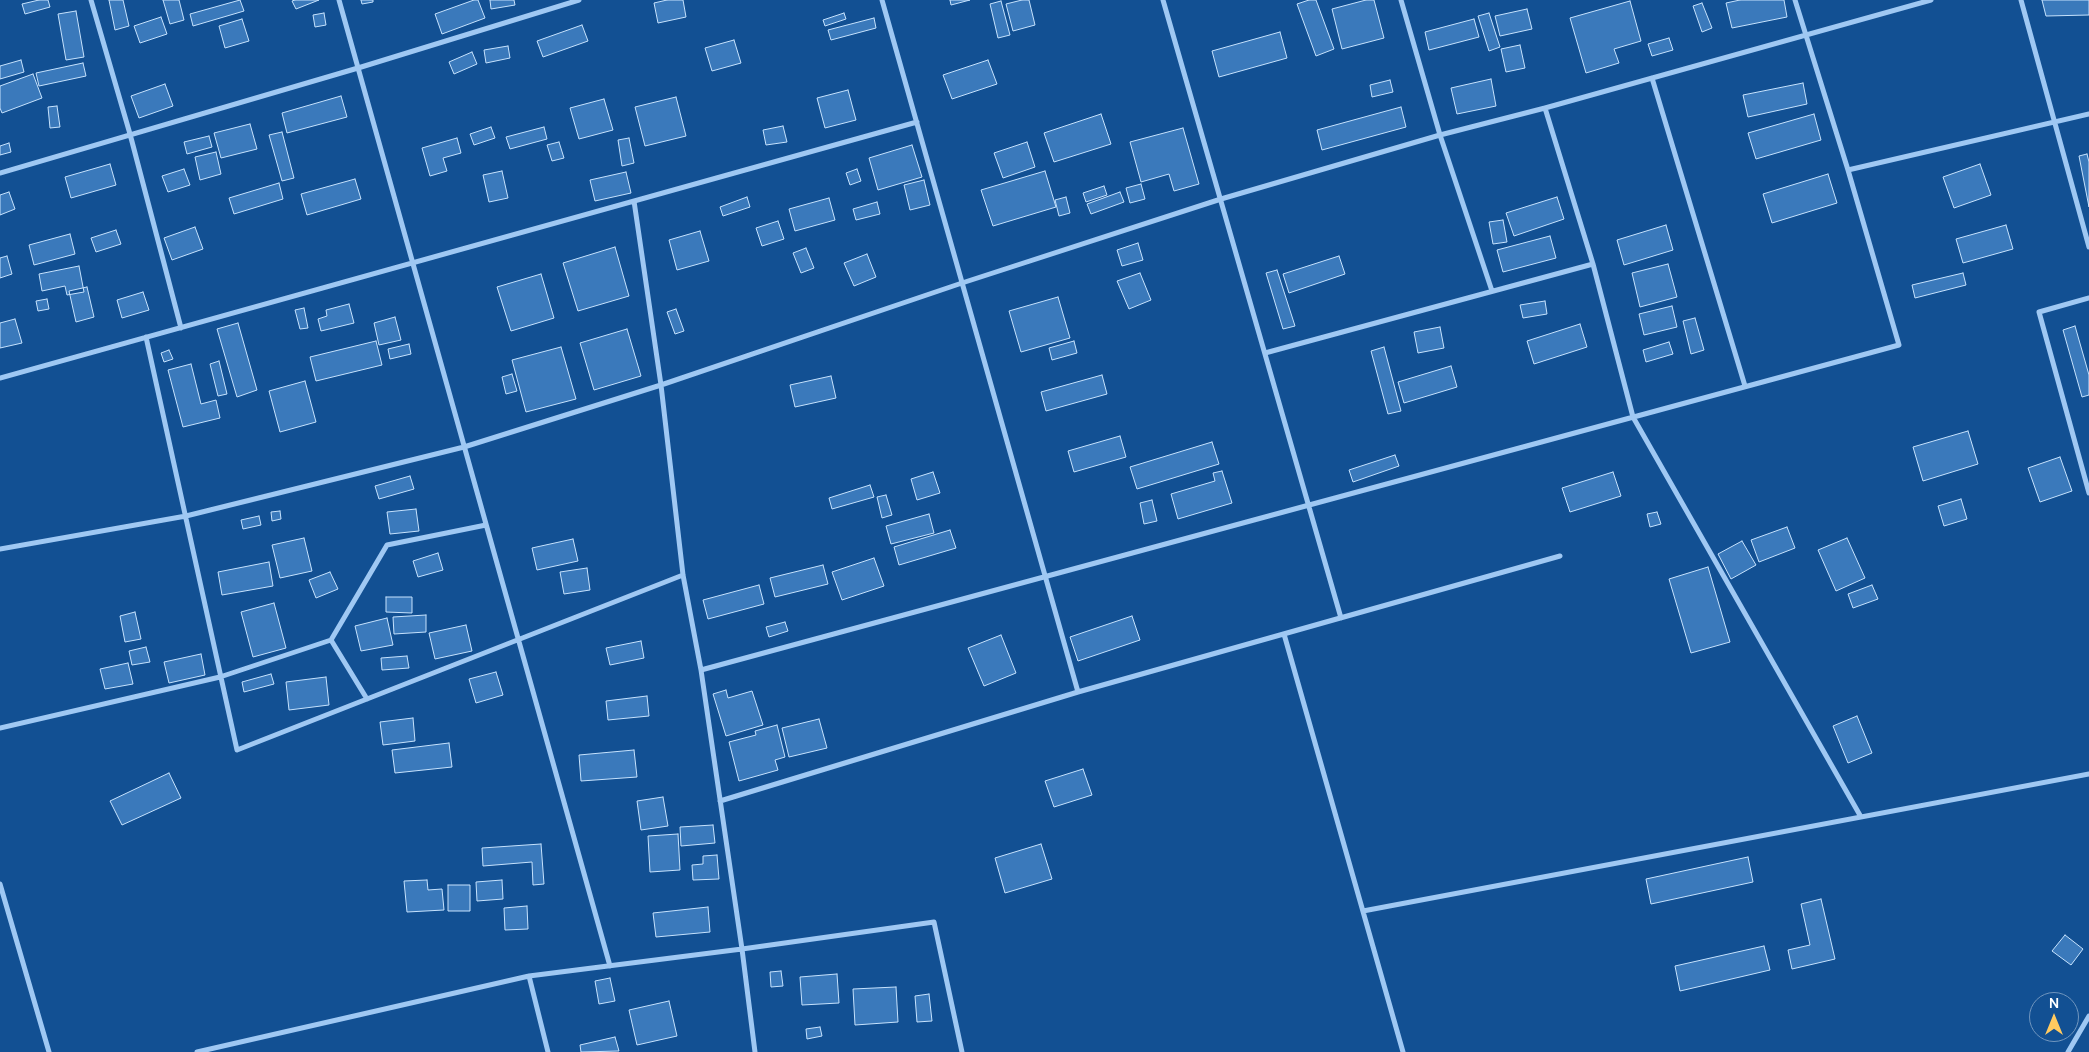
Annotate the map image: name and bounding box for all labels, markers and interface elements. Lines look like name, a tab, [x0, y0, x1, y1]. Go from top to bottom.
north arrow	[2029, 992, 2079, 1042]
text: N	[2049, 993, 2059, 1012]

